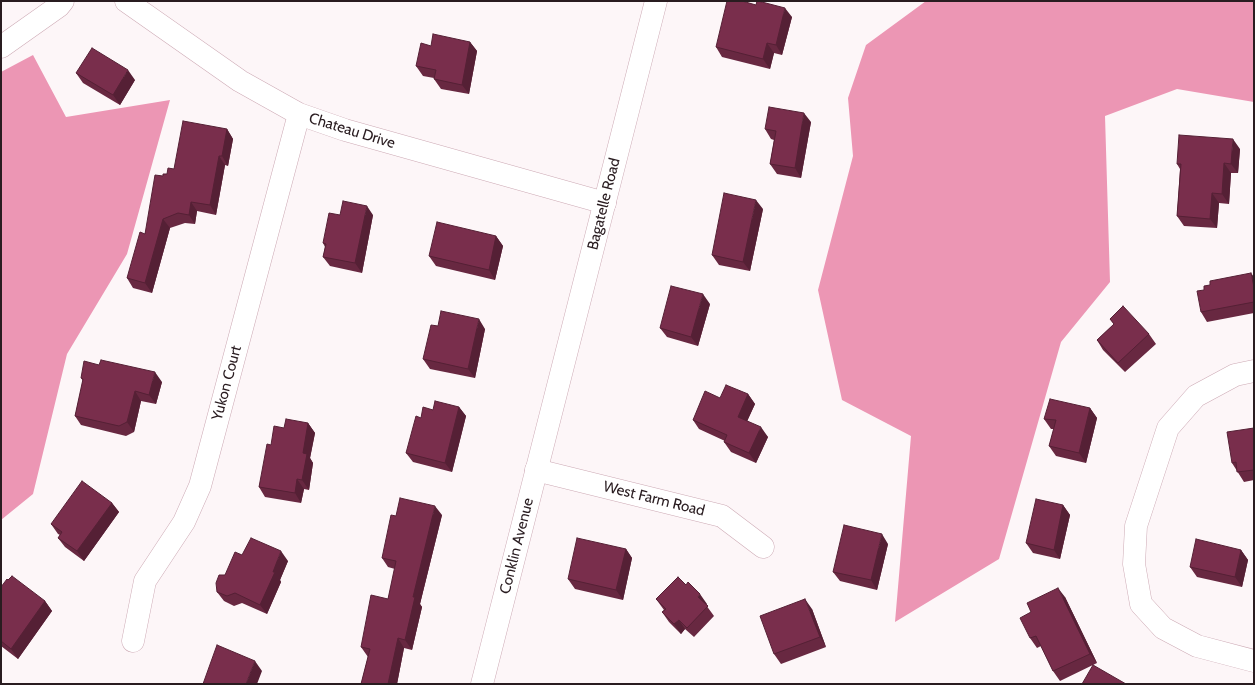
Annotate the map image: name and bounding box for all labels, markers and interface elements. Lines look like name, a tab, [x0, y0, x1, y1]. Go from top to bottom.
street label: Chateau Drive	[307, 109, 397, 153]
street label: Bagatelle Road	[584, 156, 624, 252]
street label: Yukon Court	[208, 344, 246, 422]
street label: West Farm Road	[601, 478, 707, 520]
street label: Conklin Avenue	[496, 496, 538, 596]

